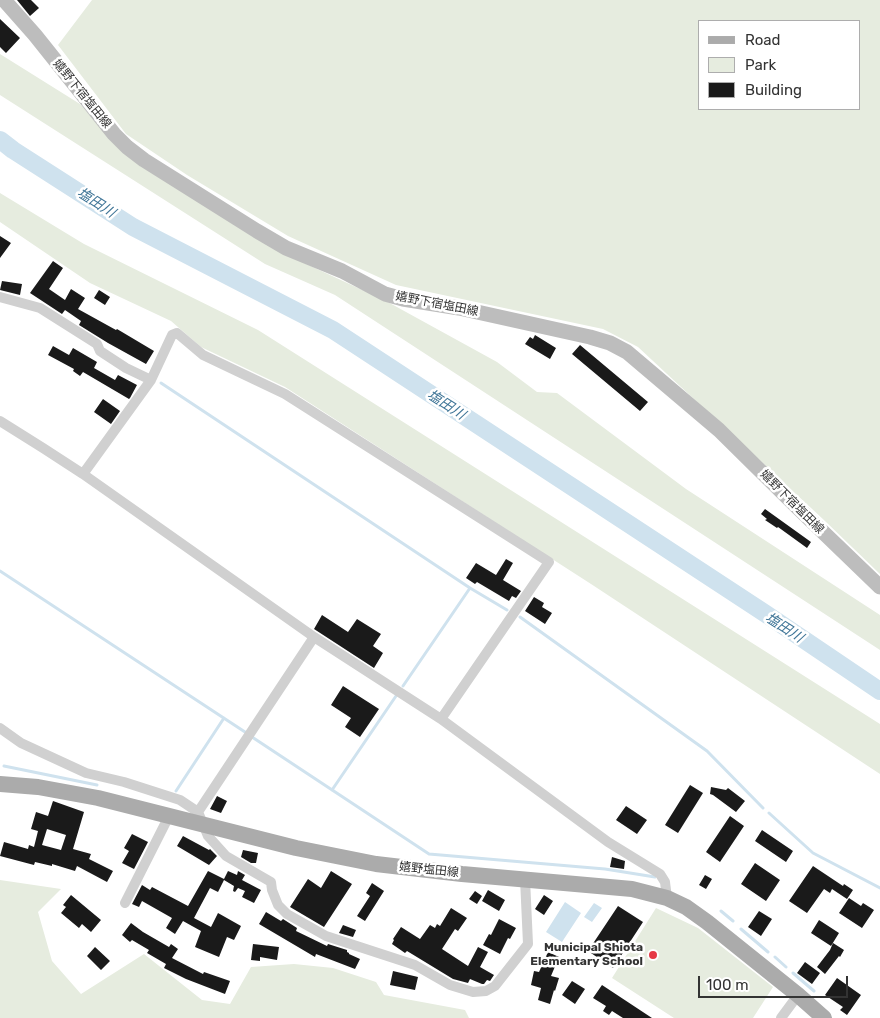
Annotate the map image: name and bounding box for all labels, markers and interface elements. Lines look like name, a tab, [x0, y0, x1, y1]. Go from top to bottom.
legend	[698, 20, 860, 110]
text: Road	[745, 31, 781, 49]
text: Park	[745, 56, 776, 74]
street label: 嬉野下宿塩田線	[50, 57, 114, 131]
text: Building	[745, 81, 802, 99]
water label: 塩田川	[74, 185, 118, 221]
street label: 嬉野下宿塩田線	[394, 289, 480, 319]
water label: 塩田川	[424, 387, 468, 423]
street label: 嬉野下宿塩田線	[757, 467, 827, 537]
water label: 塩田川	[762, 610, 806, 646]
street label: 嬉野塩田線	[398, 860, 460, 880]
place label: Municipal Shiota Elementary School	[530, 941, 643, 969]
marker: Municipal Shiota Elementary School	[647, 949, 659, 961]
scale bar	[700, 966, 850, 998]
text: 100 m	[706, 976, 748, 994]

